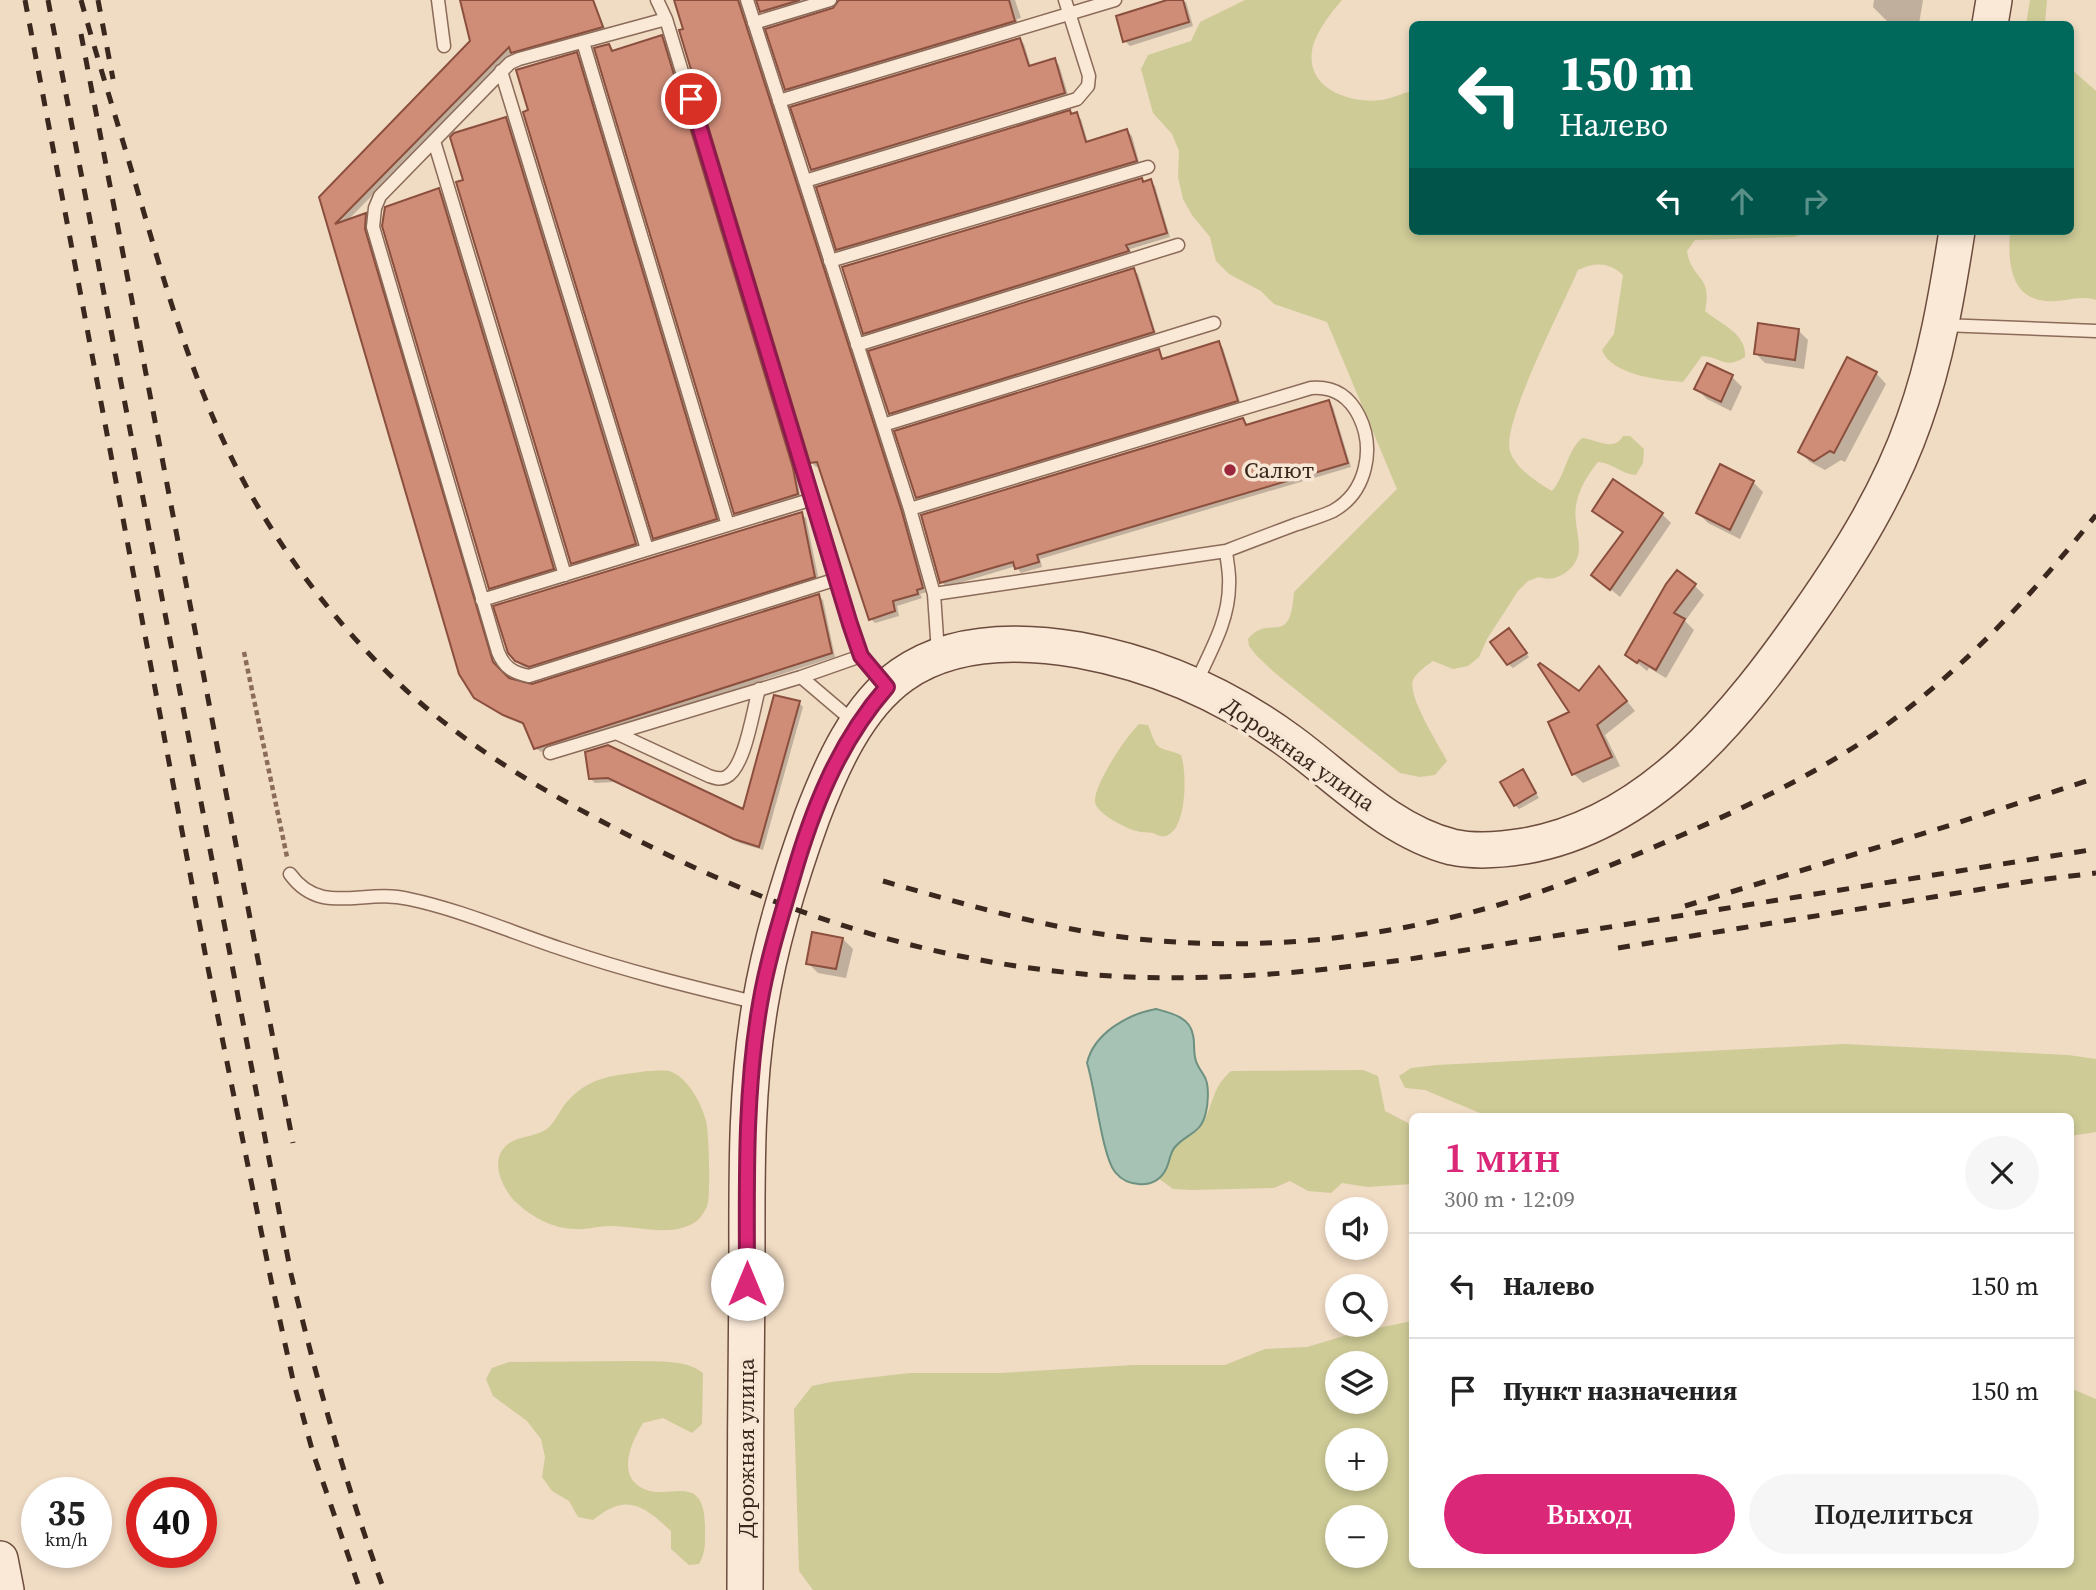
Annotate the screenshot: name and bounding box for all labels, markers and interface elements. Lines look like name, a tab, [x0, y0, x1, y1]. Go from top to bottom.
text: 150 m	[1559, 39, 1694, 106]
icon: left	[1444, 49, 1535, 140]
pin	[661, 69, 721, 129]
icon: arrive	[672, 80, 710, 118]
text: Налево	[1559, 103, 1668, 147]
icon: left	[1650, 182, 1688, 220]
icon: ahead	[1723, 182, 1761, 220]
icon: right	[1796, 182, 1834, 220]
place label: Салют	[1244, 454, 1314, 486]
marker: Салют	[1222, 462, 1238, 478]
street label: Дорожная улица	[1216, 689, 1382, 819]
text: 1 мин	[1444, 1128, 1561, 1186]
button: close	[1965, 1136, 2039, 1210]
text: 300 m · 12:09	[1444, 1183, 1575, 1215]
map controls	[1325, 1197, 1388, 1568]
button: sound	[1325, 1197, 1388, 1260]
position arrow	[710, 1247, 784, 1321]
icon: left	[1444, 1267, 1482, 1305]
text: Налево	[1503, 1268, 1594, 1304]
text: 150 m	[1971, 1268, 2039, 1304]
button: search	[1325, 1274, 1388, 1337]
button: layers	[1325, 1351, 1388, 1414]
street label: Дорожная улица	[730, 1358, 762, 1538]
icon: arrive	[1444, 1372, 1482, 1410]
text: Пункт назначения	[1503, 1373, 1737, 1409]
text: 150 m	[1971, 1373, 2039, 1409]
button: +	[1325, 1428, 1388, 1491]
button: Выход	[1444, 1474, 1735, 1554]
button: Поделиться	[1749, 1474, 2039, 1554]
speed limit sign: 40	[126, 1477, 217, 1568]
text: 35	[48, 1489, 85, 1537]
button: −	[1325, 1505, 1388, 1568]
text: km/h	[45, 1527, 88, 1552]

